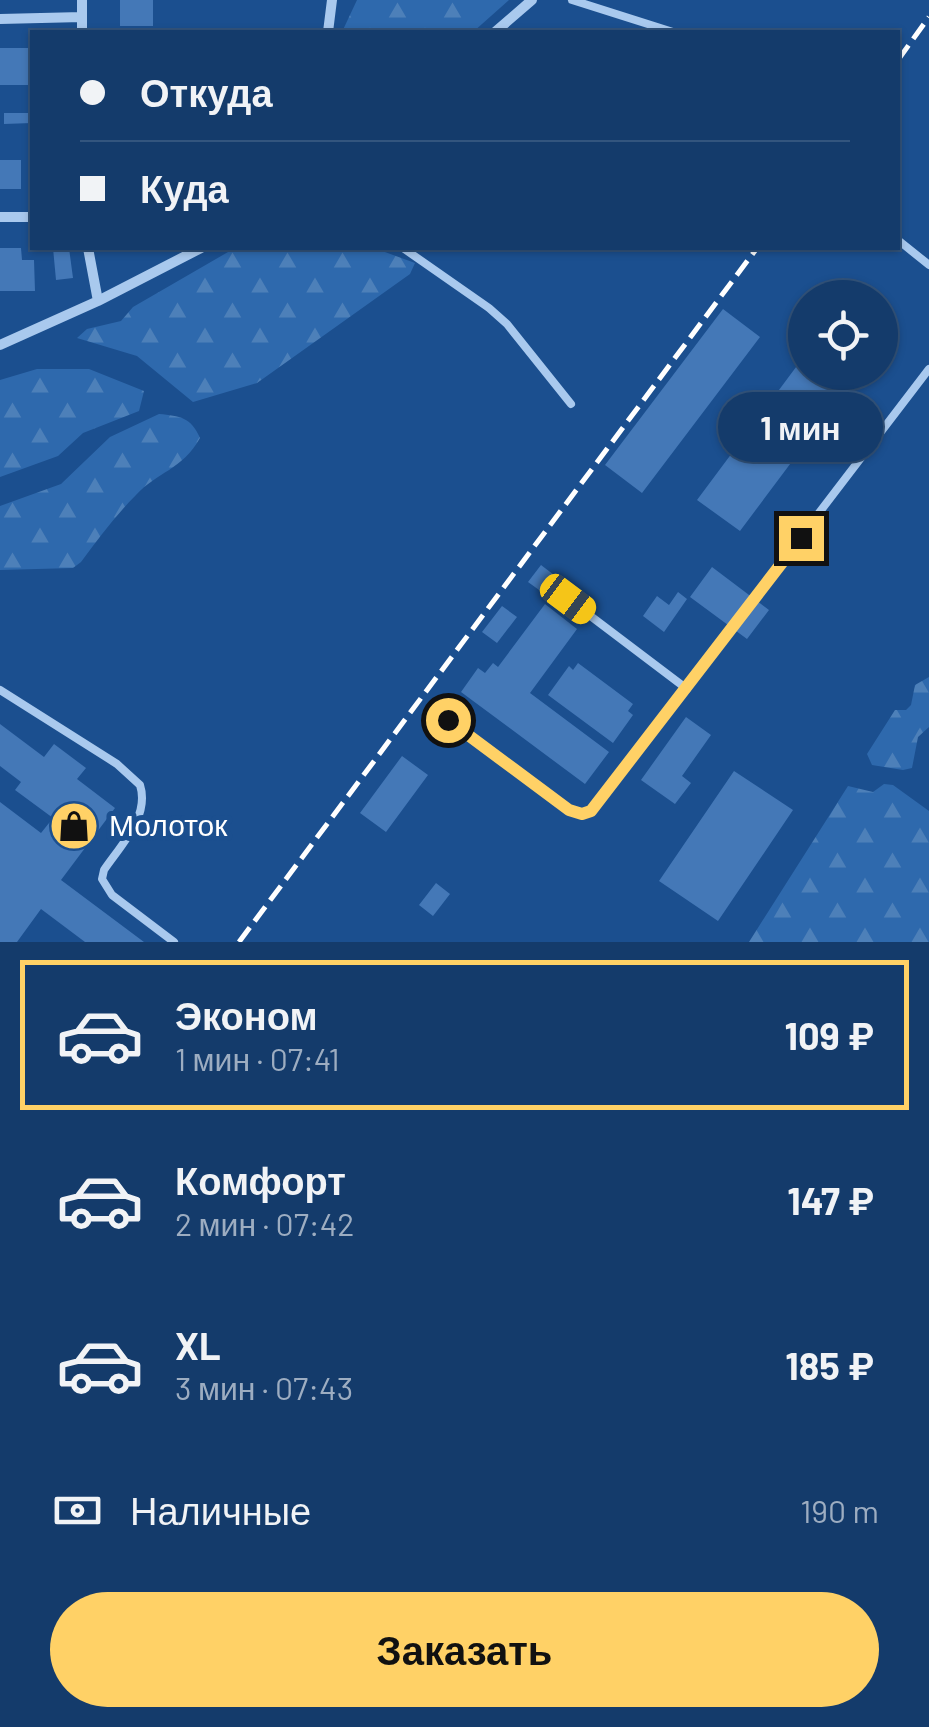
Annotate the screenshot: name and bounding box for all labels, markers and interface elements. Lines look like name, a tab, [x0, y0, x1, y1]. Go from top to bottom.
text: Откуда	[140, 69, 273, 115]
text: Куда	[140, 165, 229, 211]
map controls	[788, 280, 898, 390]
button: locate	[788, 280, 898, 390]
callout: 1 мин	[718, 393, 884, 463]
text: 1 мин	[760, 408, 841, 446]
route end	[779, 516, 824, 561]
car	[535, 569, 601, 629]
route start	[426, 698, 471, 743]
shop icon: Молоток	[48, 800, 100, 852]
place label: Молоток	[109, 806, 228, 842]
icon: car	[55, 990, 145, 1080]
text: Эконом	[175, 992, 318, 1038]
text: 109 ₽	[784, 1012, 874, 1058]
text: 1 мин · 07:41	[175, 1039, 340, 1077]
icon: car	[55, 1155, 145, 1245]
text: Комфорт	[175, 1157, 346, 1203]
text: 147 ₽	[787, 1177, 874, 1223]
text: 2 мин · 07:42	[175, 1204, 354, 1242]
icon: car	[55, 1320, 145, 1410]
text: XL	[175, 1322, 221, 1368]
text: 185 ₽	[785, 1342, 874, 1388]
text: 3 мин · 07:43	[175, 1368, 353, 1406]
icon: cash	[50, 1483, 105, 1538]
text: Наличные	[130, 1487, 311, 1533]
text: 190 m	[800, 1491, 879, 1529]
button: Заказать	[50, 1592, 879, 1707]

